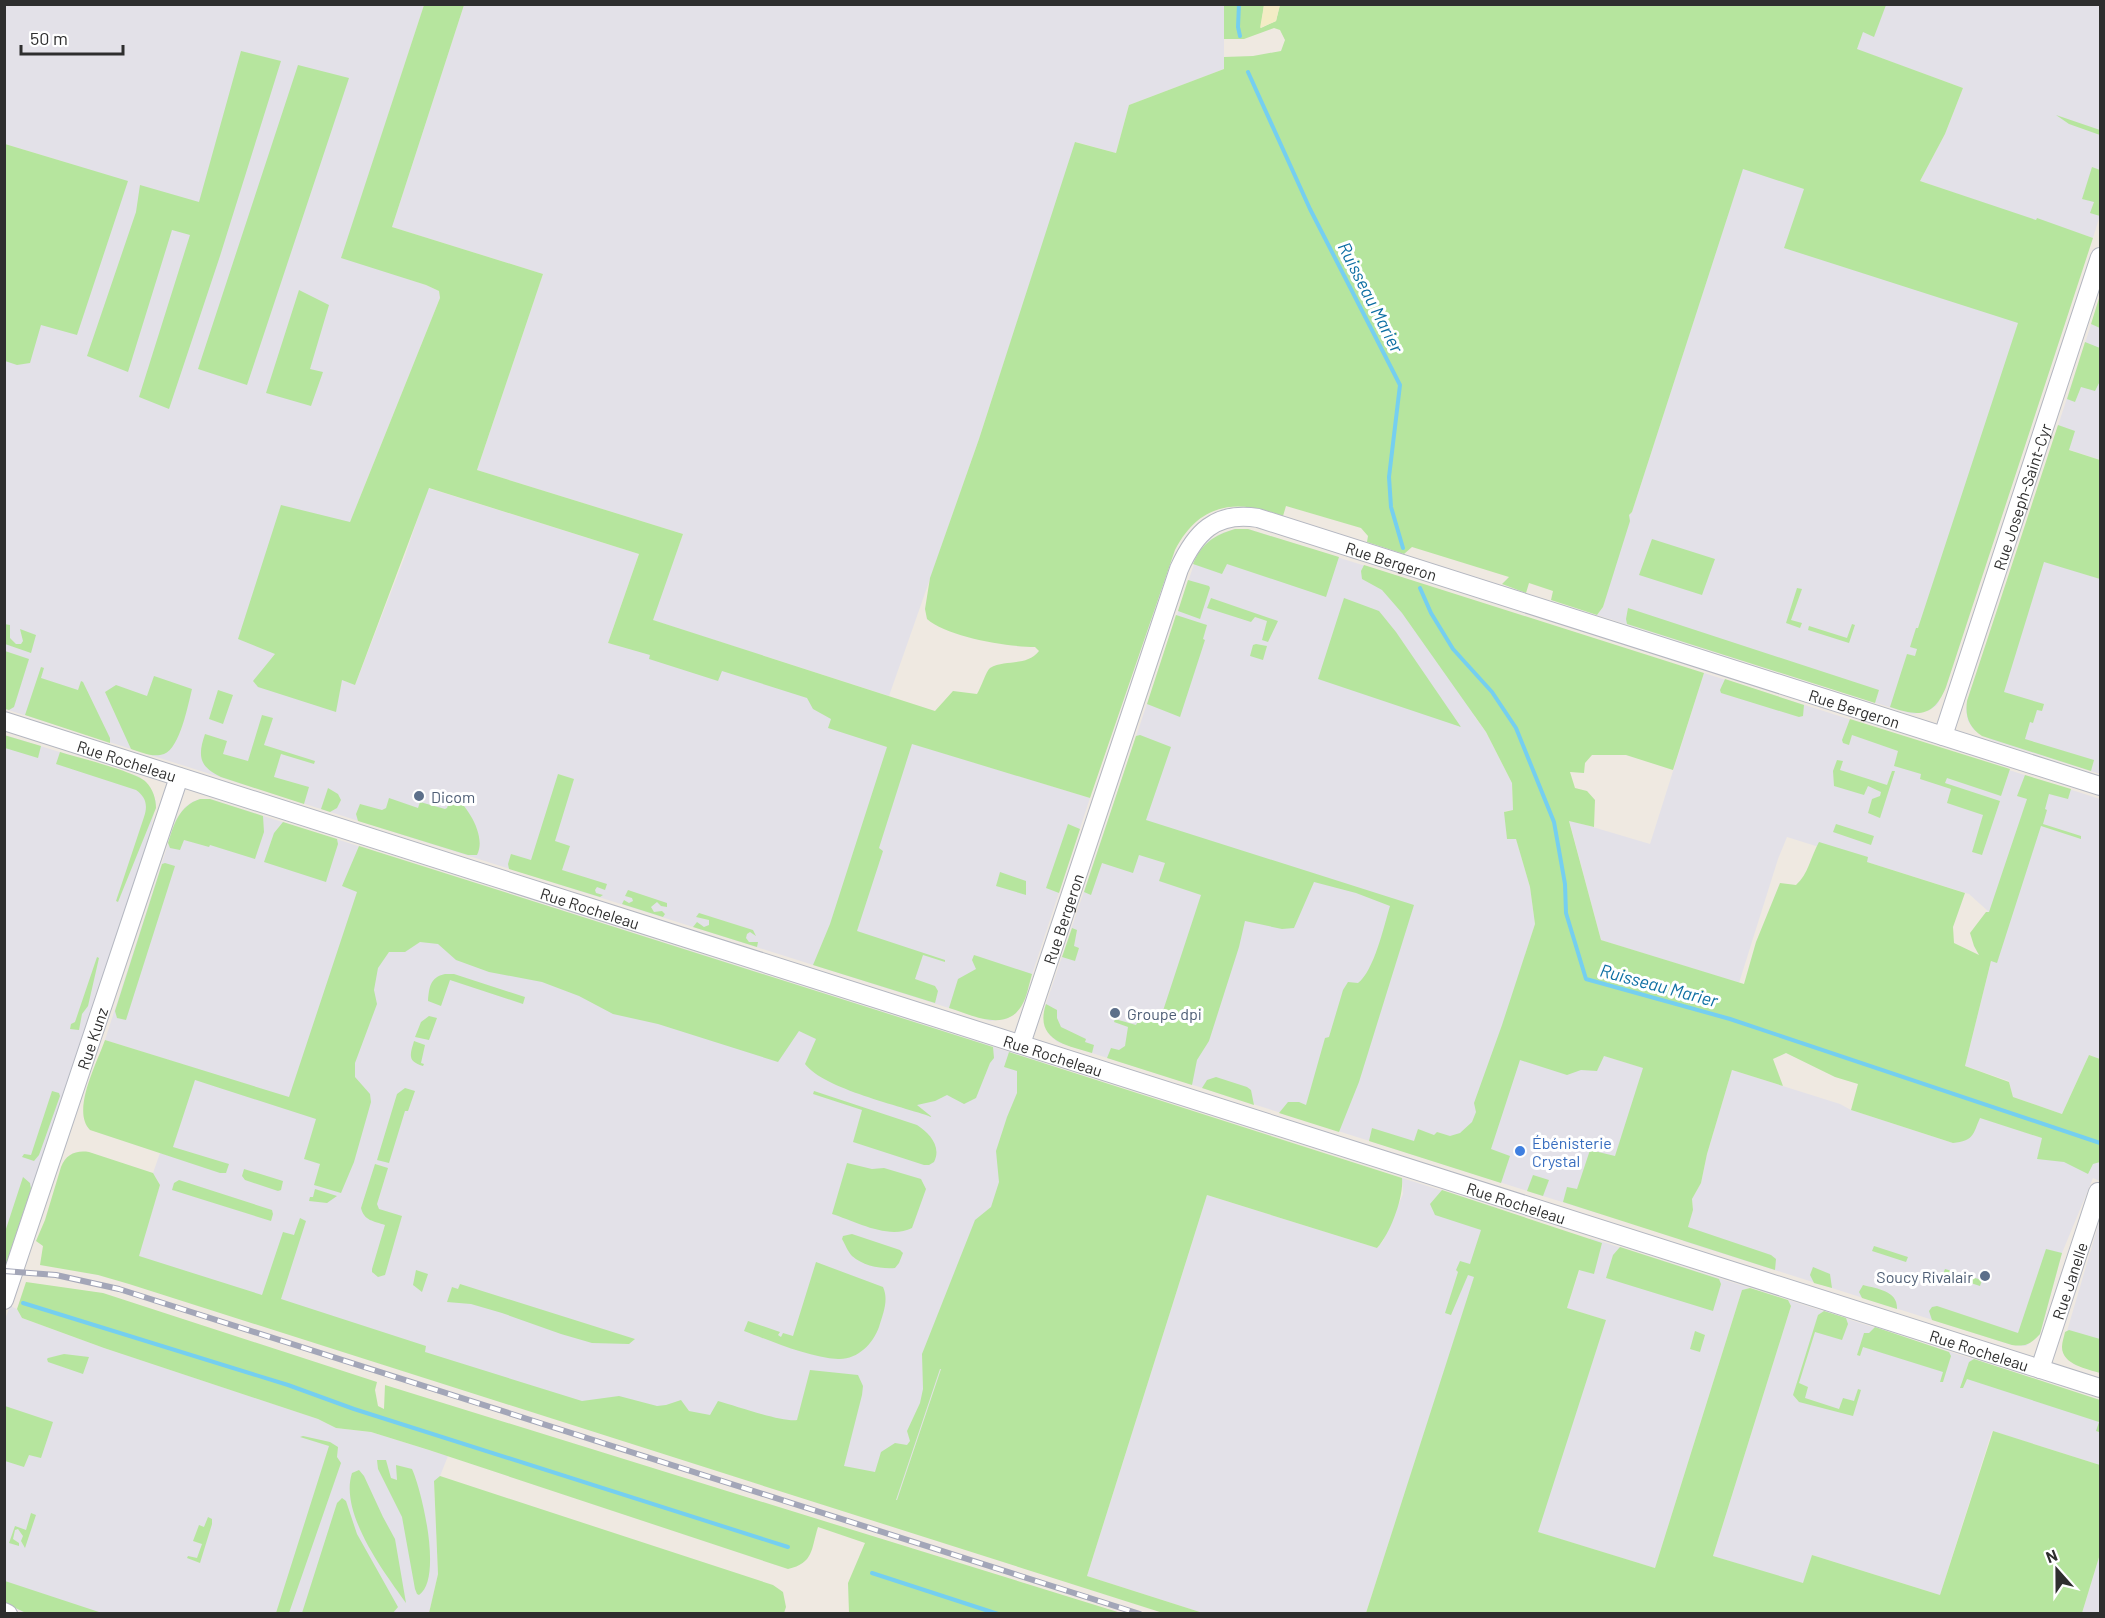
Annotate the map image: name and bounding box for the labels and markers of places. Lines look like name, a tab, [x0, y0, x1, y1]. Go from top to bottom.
place label: Dicom	[431, 787, 475, 806]
marker: Dicom	[412, 789, 426, 803]
place label: Groupe dpi	[1127, 1004, 1202, 1023]
marker: Groupe dpi	[1108, 1006, 1122, 1020]
place label: Ébénisterie Crystal	[1532, 1133, 1612, 1170]
marker: Ébénisterie Crystal	[1513, 1144, 1527, 1158]
place label: Soucy Rivalair	[1876, 1267, 1973, 1286]
marker: Soucy Rivalair	[1978, 1269, 1992, 1283]

